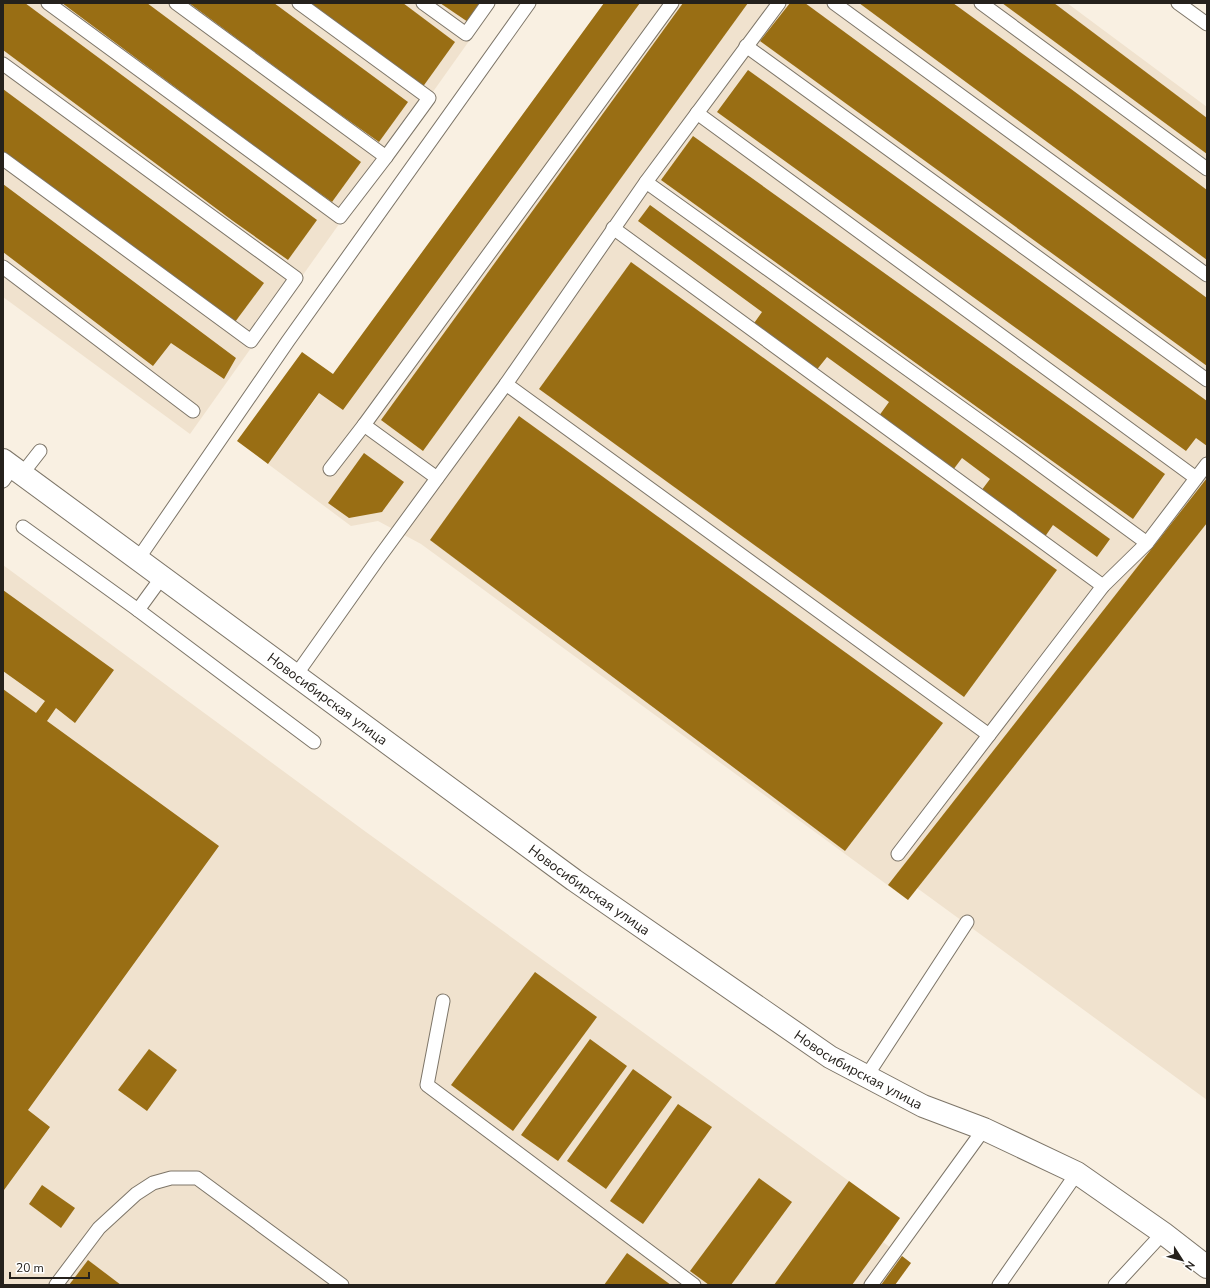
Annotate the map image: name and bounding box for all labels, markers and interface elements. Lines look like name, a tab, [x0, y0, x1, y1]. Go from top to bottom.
street label: Новосибирская улица	[264, 648, 392, 749]
street label: Новосибирская улица	[525, 840, 654, 939]
street label: Новосибирская улица	[790, 1025, 926, 1114]
north arrow	[1162, 1240, 1202, 1280]
scale bar	[10, 1254, 89, 1280]
text: N	[1181, 1258, 1198, 1273]
text: 20 m	[16, 1260, 44, 1276]

